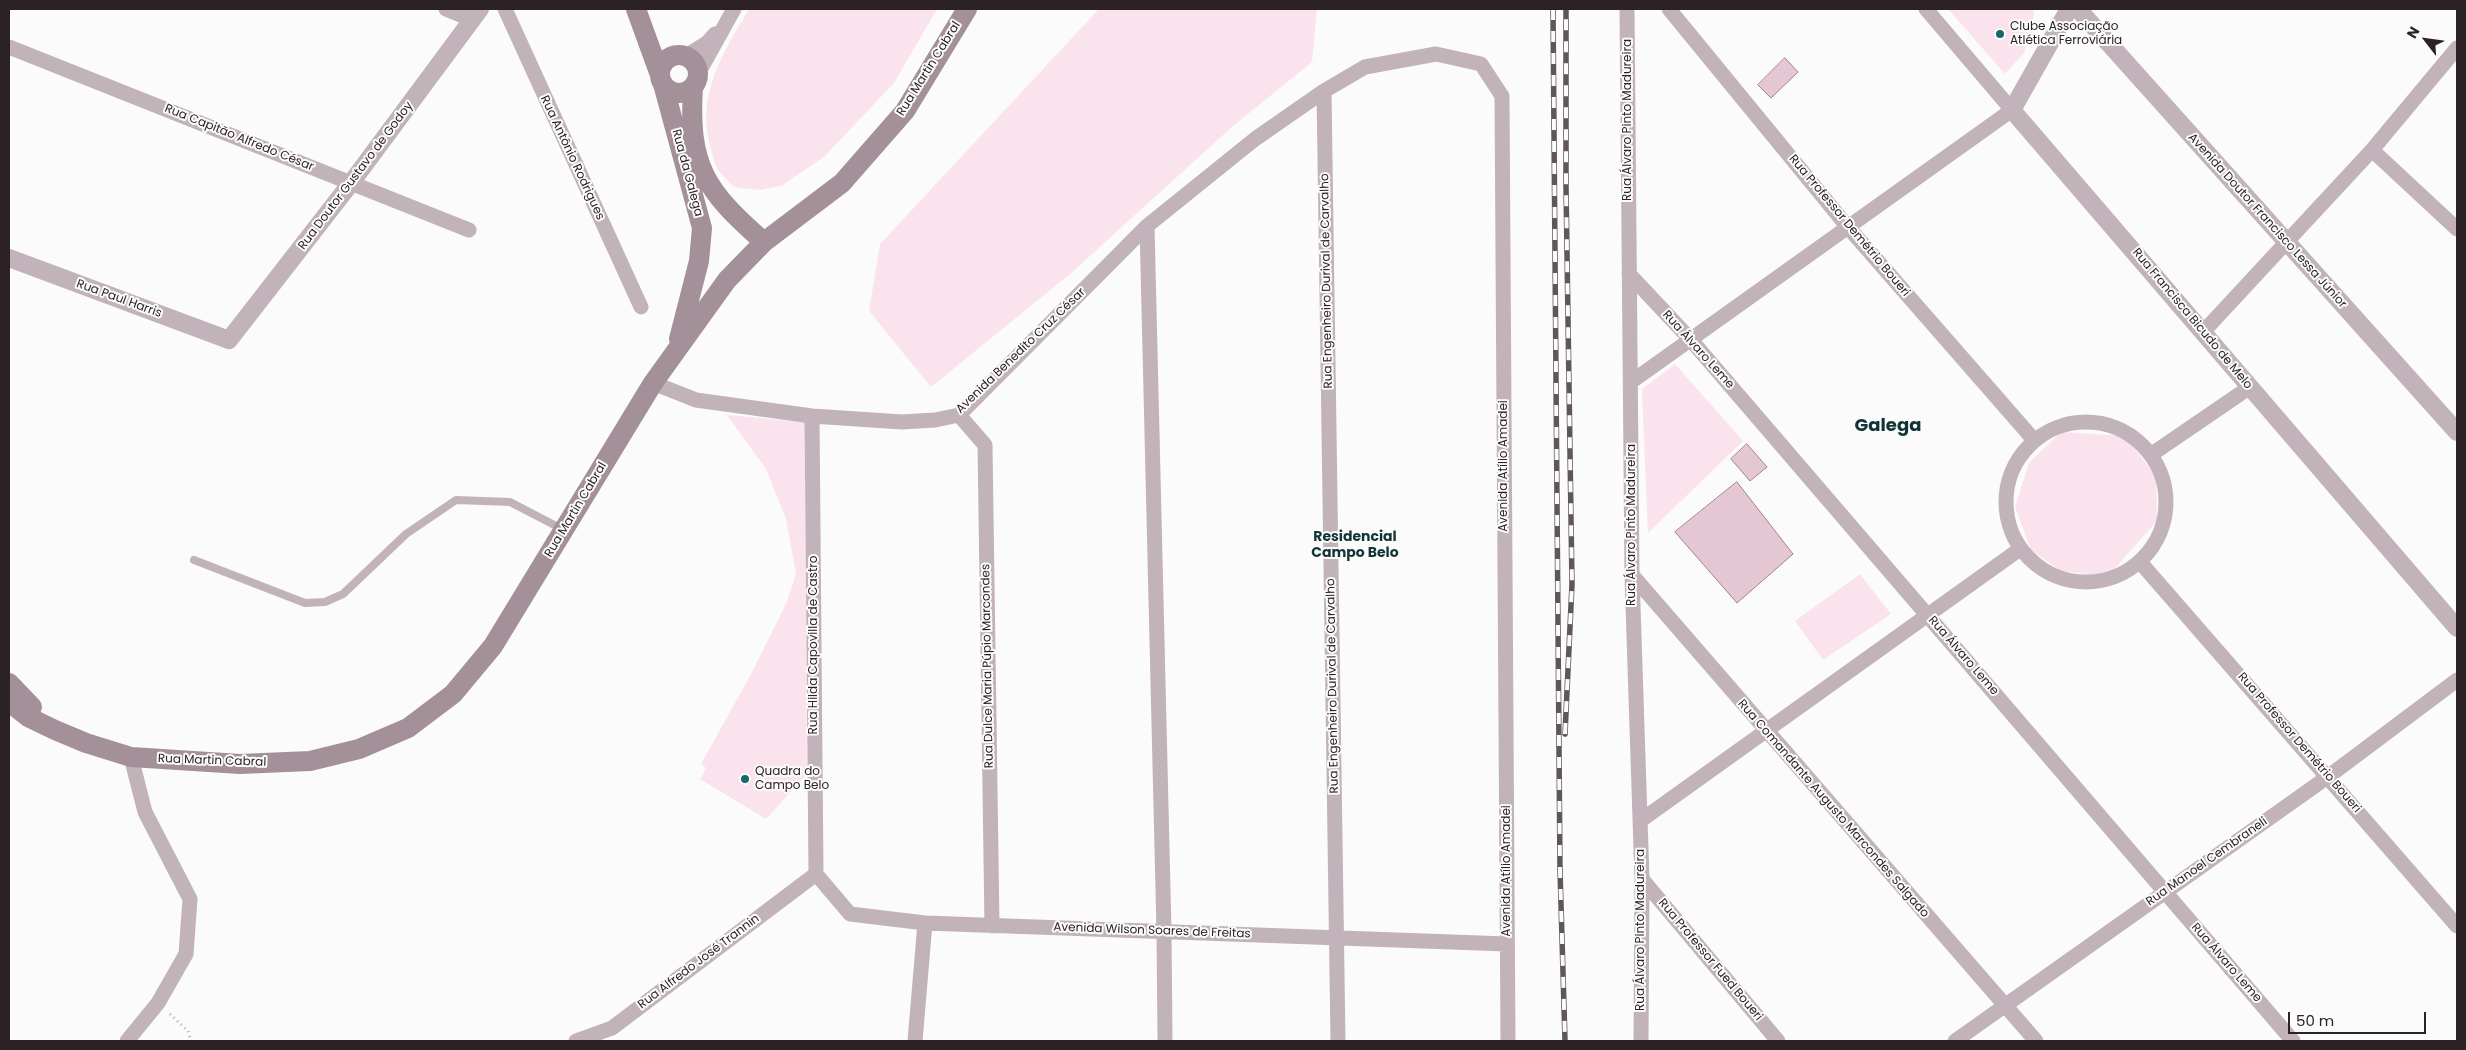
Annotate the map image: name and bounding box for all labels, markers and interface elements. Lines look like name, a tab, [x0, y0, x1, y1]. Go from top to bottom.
north arrow	[2401, 15, 2451, 65]
street label: Rua Martin Cabral	[894, 19, 964, 119]
place label: Clube Associação Atlética Ferroviária	[2010, 20, 2122, 48]
text: N	[2402, 23, 2424, 42]
marker: Clube Associação Atlética Ferroviária	[1994, 28, 2006, 40]
street label: Rua Álvaro Pinto Madureira	[1621, 39, 1635, 201]
street label: Rua Antônio Rodrigues	[537, 93, 607, 223]
street label: Rua Doutor Gustavo de Godoy	[296, 99, 416, 253]
street label: Rua Capitão Alfredo César	[162, 101, 316, 175]
street label: Rua da Galega	[668, 128, 706, 218]
street label: Avenida Doutor Francisco Lessa Júnior	[2185, 131, 2349, 311]
street label: Rua Professor Demétrio Boueri	[1785, 152, 1913, 300]
street label: Rua Engenheiro Durival de Carvalho	[1318, 173, 1336, 389]
street label: Rua Francisca Bicudo de Melo	[2129, 246, 2255, 392]
street label: Rua Paul Harris	[74, 277, 164, 321]
street label: Avenida Benedito Cruz César	[953, 285, 1089, 417]
street label: Rua Álvaro Leme	[1659, 308, 1737, 392]
street label: Avenida Atílio Amadei	[1497, 400, 1511, 532]
district label: Galega	[1855, 415, 1921, 437]
street label: Rua Álvaro Pinto Madureira	[1625, 444, 1639, 606]
street label: Rua Martin Cabral	[542, 460, 610, 560]
district label: Residencial Campo Belo	[1311, 529, 1399, 562]
street label: Rua Hilda Capovilla de Castro	[807, 556, 821, 734]
street label: Rua Dulce Maria Púpio Marcondes	[979, 564, 997, 768]
street label: Rua Engenheiro Durival de Carvalho	[1324, 578, 1342, 794]
street label: Rua Álvaro Leme	[1925, 614, 2001, 698]
street label: Rua Professor Demétrio Boueri	[2234, 670, 2364, 816]
street label: Rua Comandante Augusto Marcondes Salgado	[1734, 697, 1932, 921]
street label: Rua Martin Cabral	[158, 752, 266, 770]
place label: Quadra do Campo Belo	[755, 765, 829, 793]
marker: Quadra do Campo Belo	[739, 773, 751, 785]
street label: Avenida Atílio Amadei	[1500, 805, 1514, 937]
street label: Rua Manoel Cembraneli	[2144, 815, 2270, 909]
street label: Rua Álvaro Pinto Madureira	[1634, 849, 1648, 1011]
street label: Rua Professor Fued Boueri	[1655, 896, 1765, 1024]
street label: Rua Alfredo José Trannin	[635, 912, 763, 1012]
street label: Avenida Wilson Soares de Freitas	[1053, 920, 1251, 942]
street label: Rua Álvaro Leme	[2188, 921, 2264, 1005]
scale bar	[2291, 1002, 2428, 1034]
text: 50 m	[2296, 1010, 2334, 1031]

